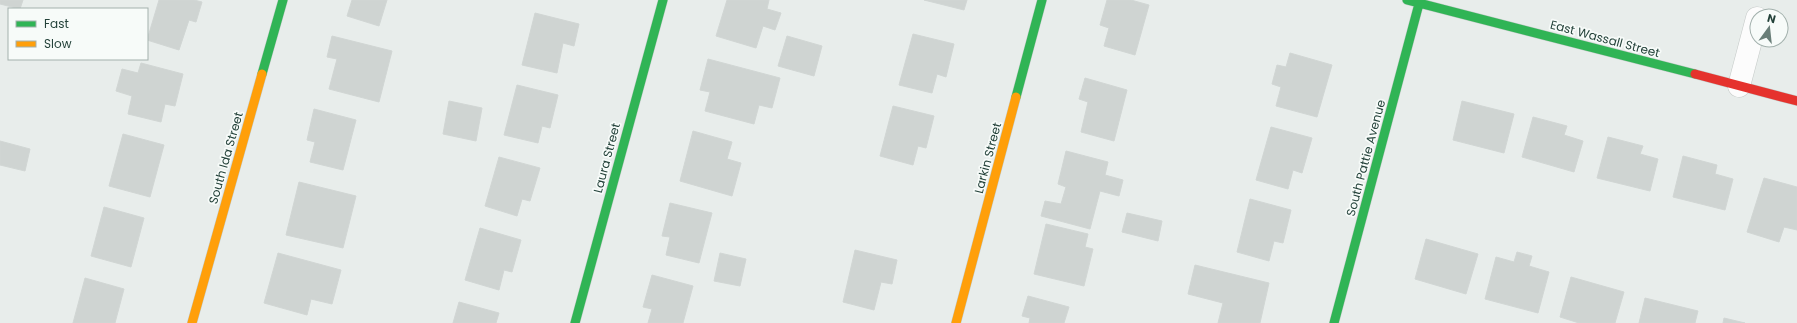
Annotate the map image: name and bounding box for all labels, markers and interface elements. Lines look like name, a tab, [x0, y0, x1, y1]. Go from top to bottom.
legend	[8, 8, 148, 60]
north arrow	[1749, 8, 1789, 48]
text: N	[1766, 10, 1778, 27]
text: Fast	[44, 15, 69, 32]
street label: East Wassall Street	[1548, 16, 1662, 61]
text: Slow	[44, 35, 72, 52]
street label: South Pattie Avenue	[1342, 98, 1389, 218]
street label: South Ida Street	[204, 110, 247, 206]
street label: Larkin Street	[970, 120, 1005, 195]
street label: Laura Street	[589, 121, 624, 195]

